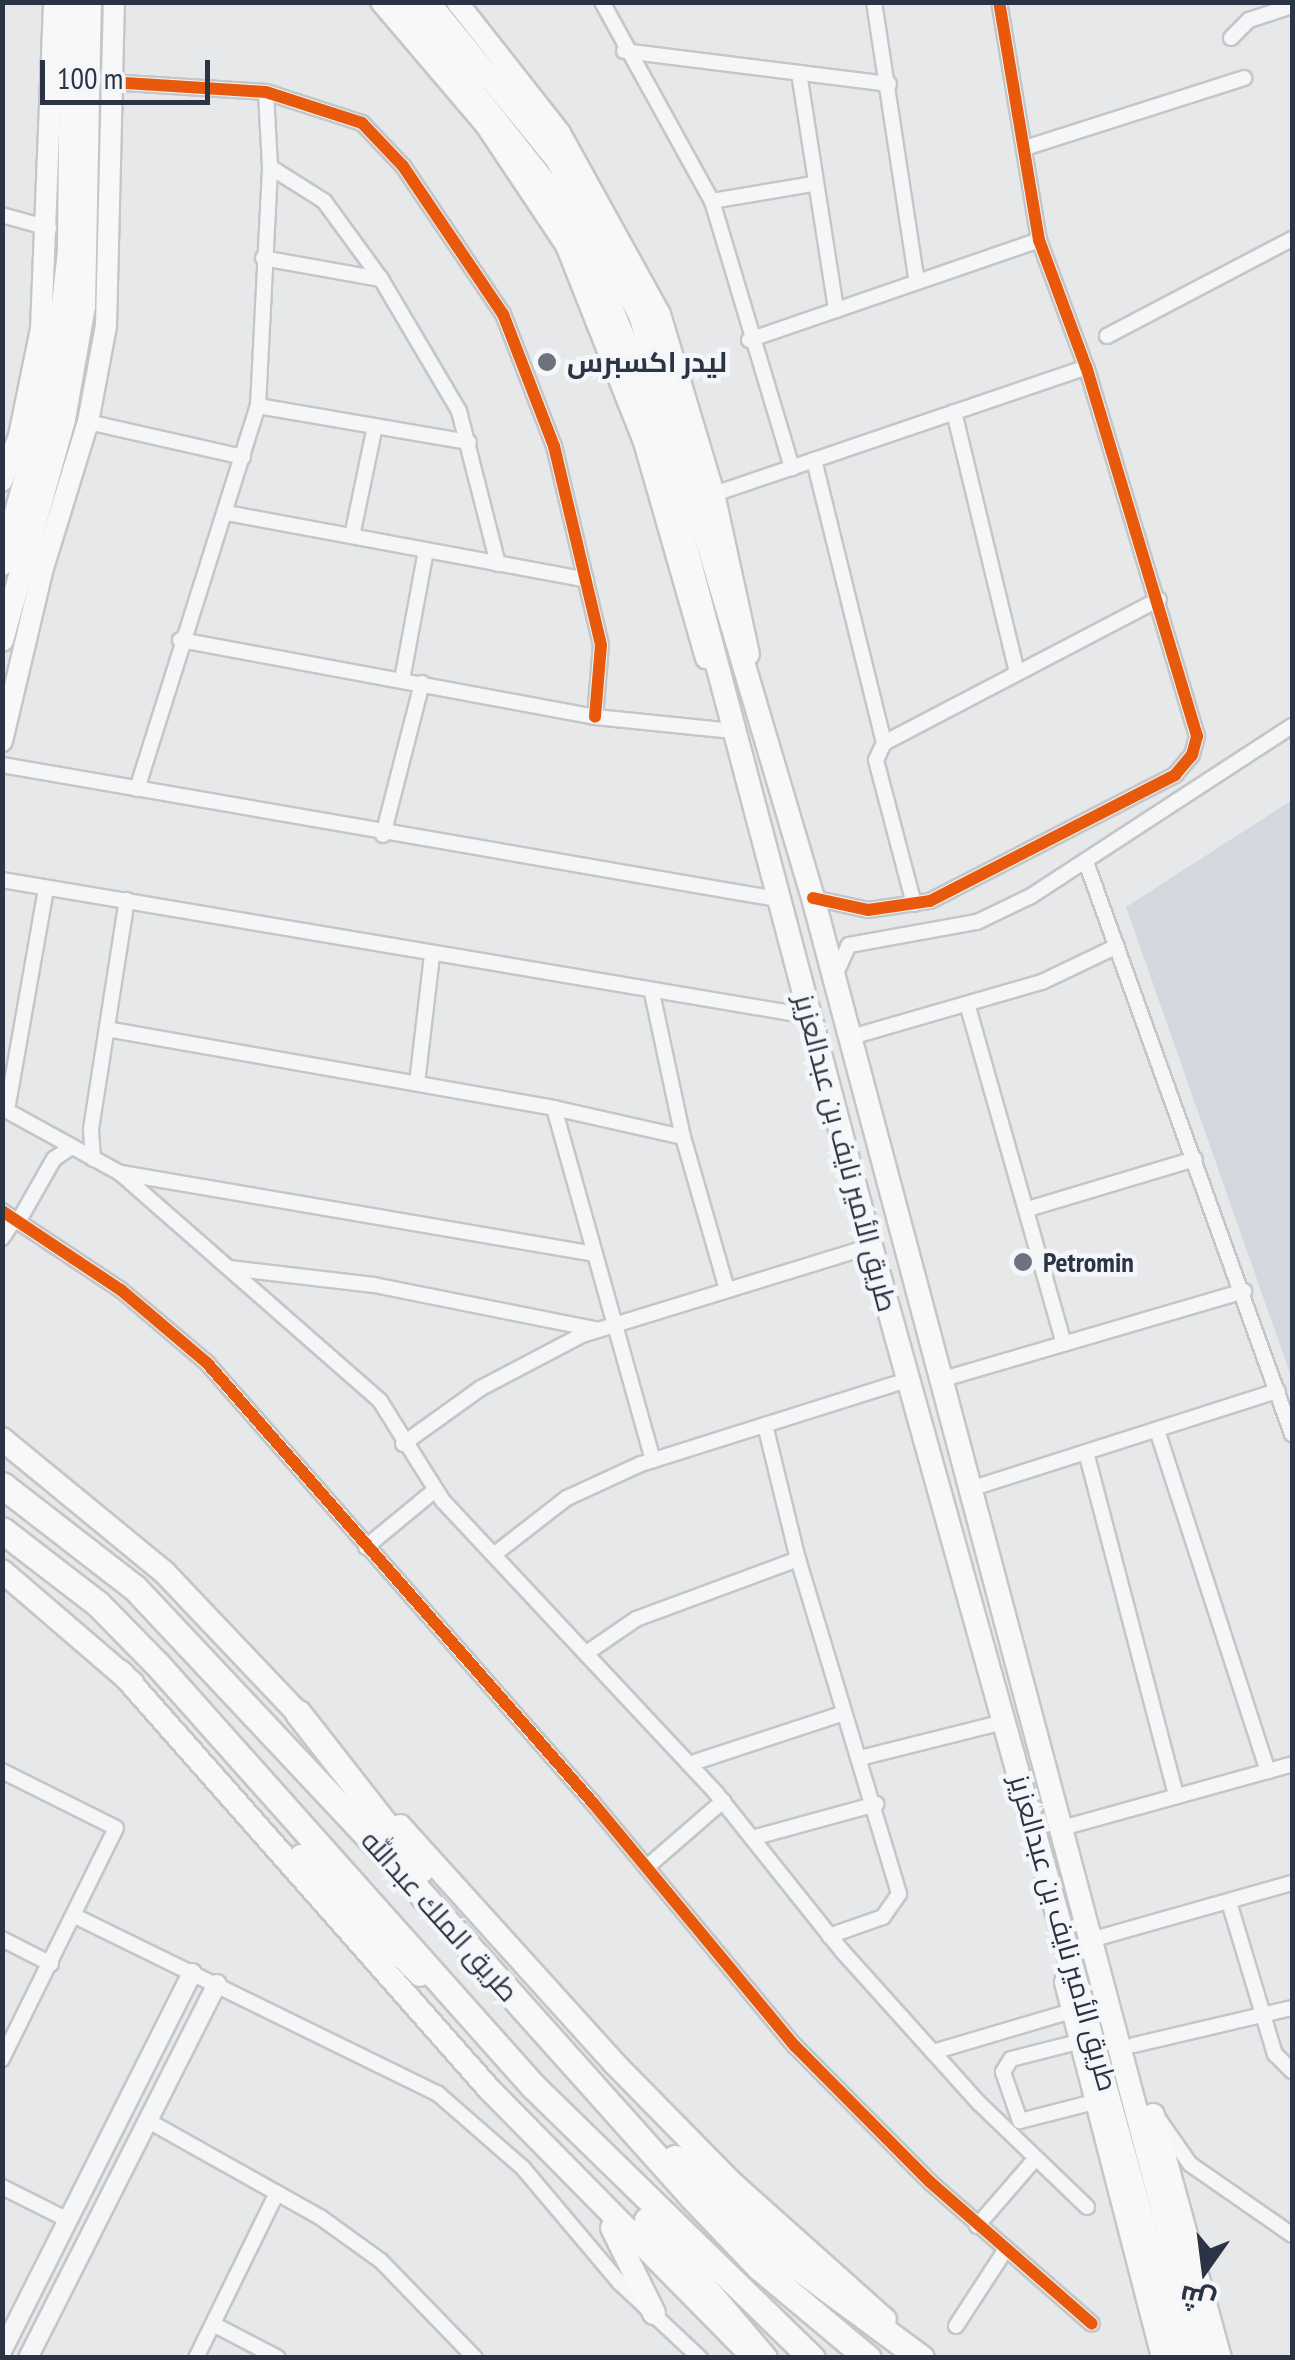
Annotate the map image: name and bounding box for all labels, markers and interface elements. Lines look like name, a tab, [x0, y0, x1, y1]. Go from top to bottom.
scale bar	[45, 40, 215, 102]
text: 100 m	[57, 58, 123, 97]
place label: ليدر اكسبرس	[567, 345, 727, 379]
marker: ليدر اكسبرس	[536, 351, 558, 373]
street label: طريق الأمير نايف بن عبدالعزيز	[787, 991, 905, 1315]
place label: Petromin	[1043, 1245, 1134, 1279]
marker: Petromin	[1012, 1251, 1034, 1273]
street label: طريق الأمير نايف بن عبدالعزيز	[1003, 1771, 1125, 2095]
street label: طريق الملك عبدالله	[354, 1824, 526, 2008]
north arrow	[1155, 2220, 1255, 2320]
text: ش	[1176, 2277, 1220, 2322]

